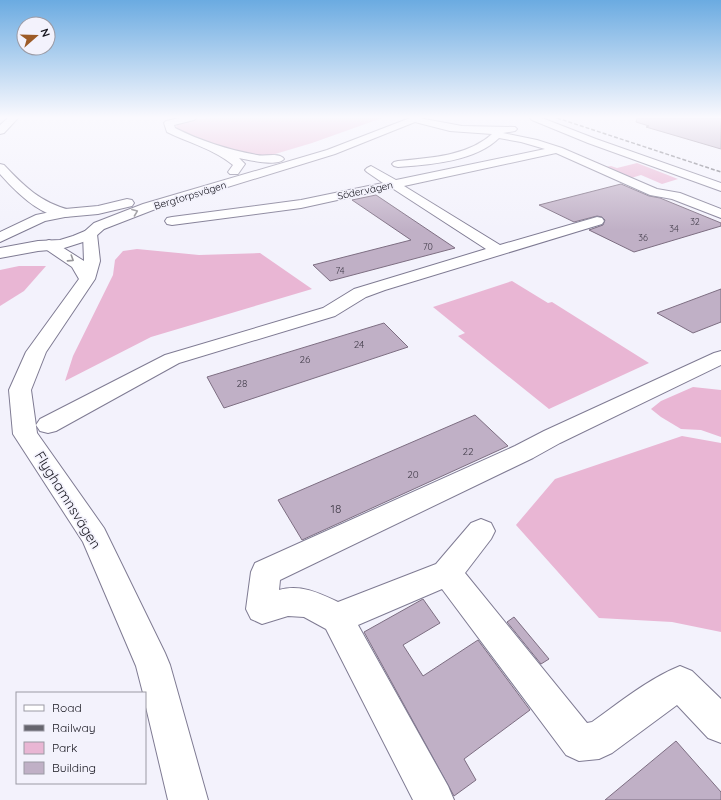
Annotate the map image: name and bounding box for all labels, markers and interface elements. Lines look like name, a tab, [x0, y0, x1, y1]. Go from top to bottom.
north arrow	[16, 16, 56, 56]
text: N	[37, 26, 53, 39]
street label: Bergtorpsvägen	[152, 178, 228, 213]
street label: Södervägen	[336, 178, 394, 203]
one-way arrow	[132, 209, 139, 217]
house number: 32	[690, 216, 700, 227]
house number: 34	[669, 223, 679, 234]
house number: 36	[638, 232, 648, 243]
house number: 70	[423, 241, 433, 252]
one-way arrow	[67, 255, 74, 262]
house number: 74	[335, 265, 345, 276]
house number: 24	[354, 338, 364, 351]
house number: 26	[300, 353, 311, 366]
house number: 28	[237, 377, 247, 390]
house number: 22	[462, 445, 474, 458]
street label: Flyghamnsvägen	[31, 448, 105, 552]
house number: 20	[407, 468, 419, 481]
house number: 18	[331, 501, 341, 516]
legend	[16, 692, 146, 784]
text: Road	[52, 700, 82, 715]
text: Railway	[52, 720, 96, 735]
text: Park	[52, 740, 77, 755]
text: Building	[52, 760, 96, 775]

